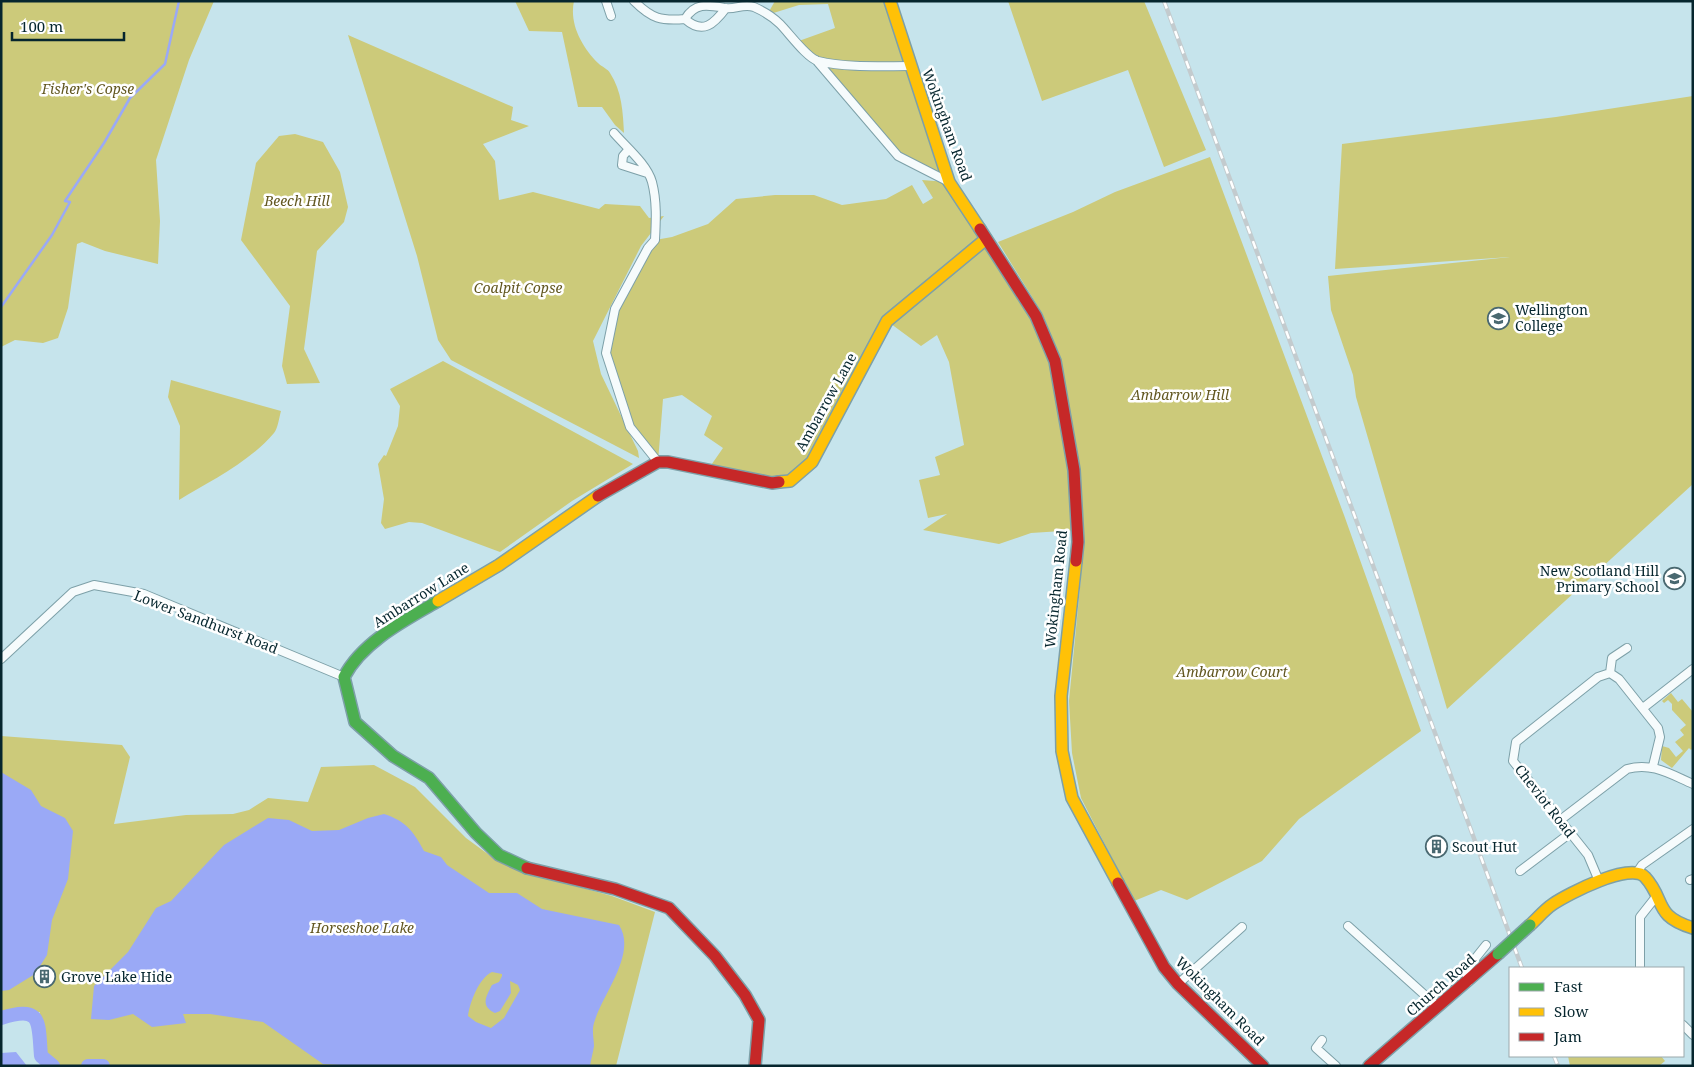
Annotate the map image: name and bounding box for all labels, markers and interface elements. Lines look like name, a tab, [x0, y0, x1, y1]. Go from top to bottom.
scale bar	[12, 10, 125, 42]
text: 100 m	[20, 16, 63, 36]
street label: Wokingham Road	[918, 66, 977, 184]
park label: Fisher's Copse	[41, 79, 134, 98]
park label: Beech Hill	[263, 191, 331, 210]
park label: Coalpit Copse	[474, 278, 562, 297]
place label: Wellington College	[1515, 300, 1588, 335]
school or university icon: Wellington College	[1487, 306, 1511, 330]
street label: Ambarrow Lane	[791, 349, 860, 454]
park label: Ambarrow Hill	[1130, 385, 1230, 404]
street label: Wokingham Road	[1040, 529, 1071, 649]
street label: Ambarrow Lane	[369, 557, 472, 632]
place label: New Scotland Hill Primary School	[1540, 561, 1660, 596]
school or university icon: New Scotland Hill Primary School	[1663, 567, 1687, 591]
street label: Lower Sandhurst Road	[131, 585, 281, 658]
park label: Ambarrow Court	[1175, 662, 1288, 681]
street label: Cheviot Road	[1511, 760, 1580, 842]
building icon: Scout Hut	[1424, 835, 1448, 859]
place label: Scout Hut	[1452, 837, 1517, 856]
park label: Horseshoe Lake	[309, 918, 414, 937]
street label: Church Road	[1402, 949, 1480, 1020]
street label: Wokingham Road	[1172, 952, 1269, 1050]
building icon: Grove Lake Hide	[33, 965, 57, 989]
place label: Grove Lake Hide	[61, 967, 172, 986]
legend	[1509, 967, 1684, 1057]
text: Fast	[1554, 976, 1583, 996]
text: Slow	[1554, 1001, 1588, 1021]
text: Jam	[1553, 1026, 1582, 1046]

